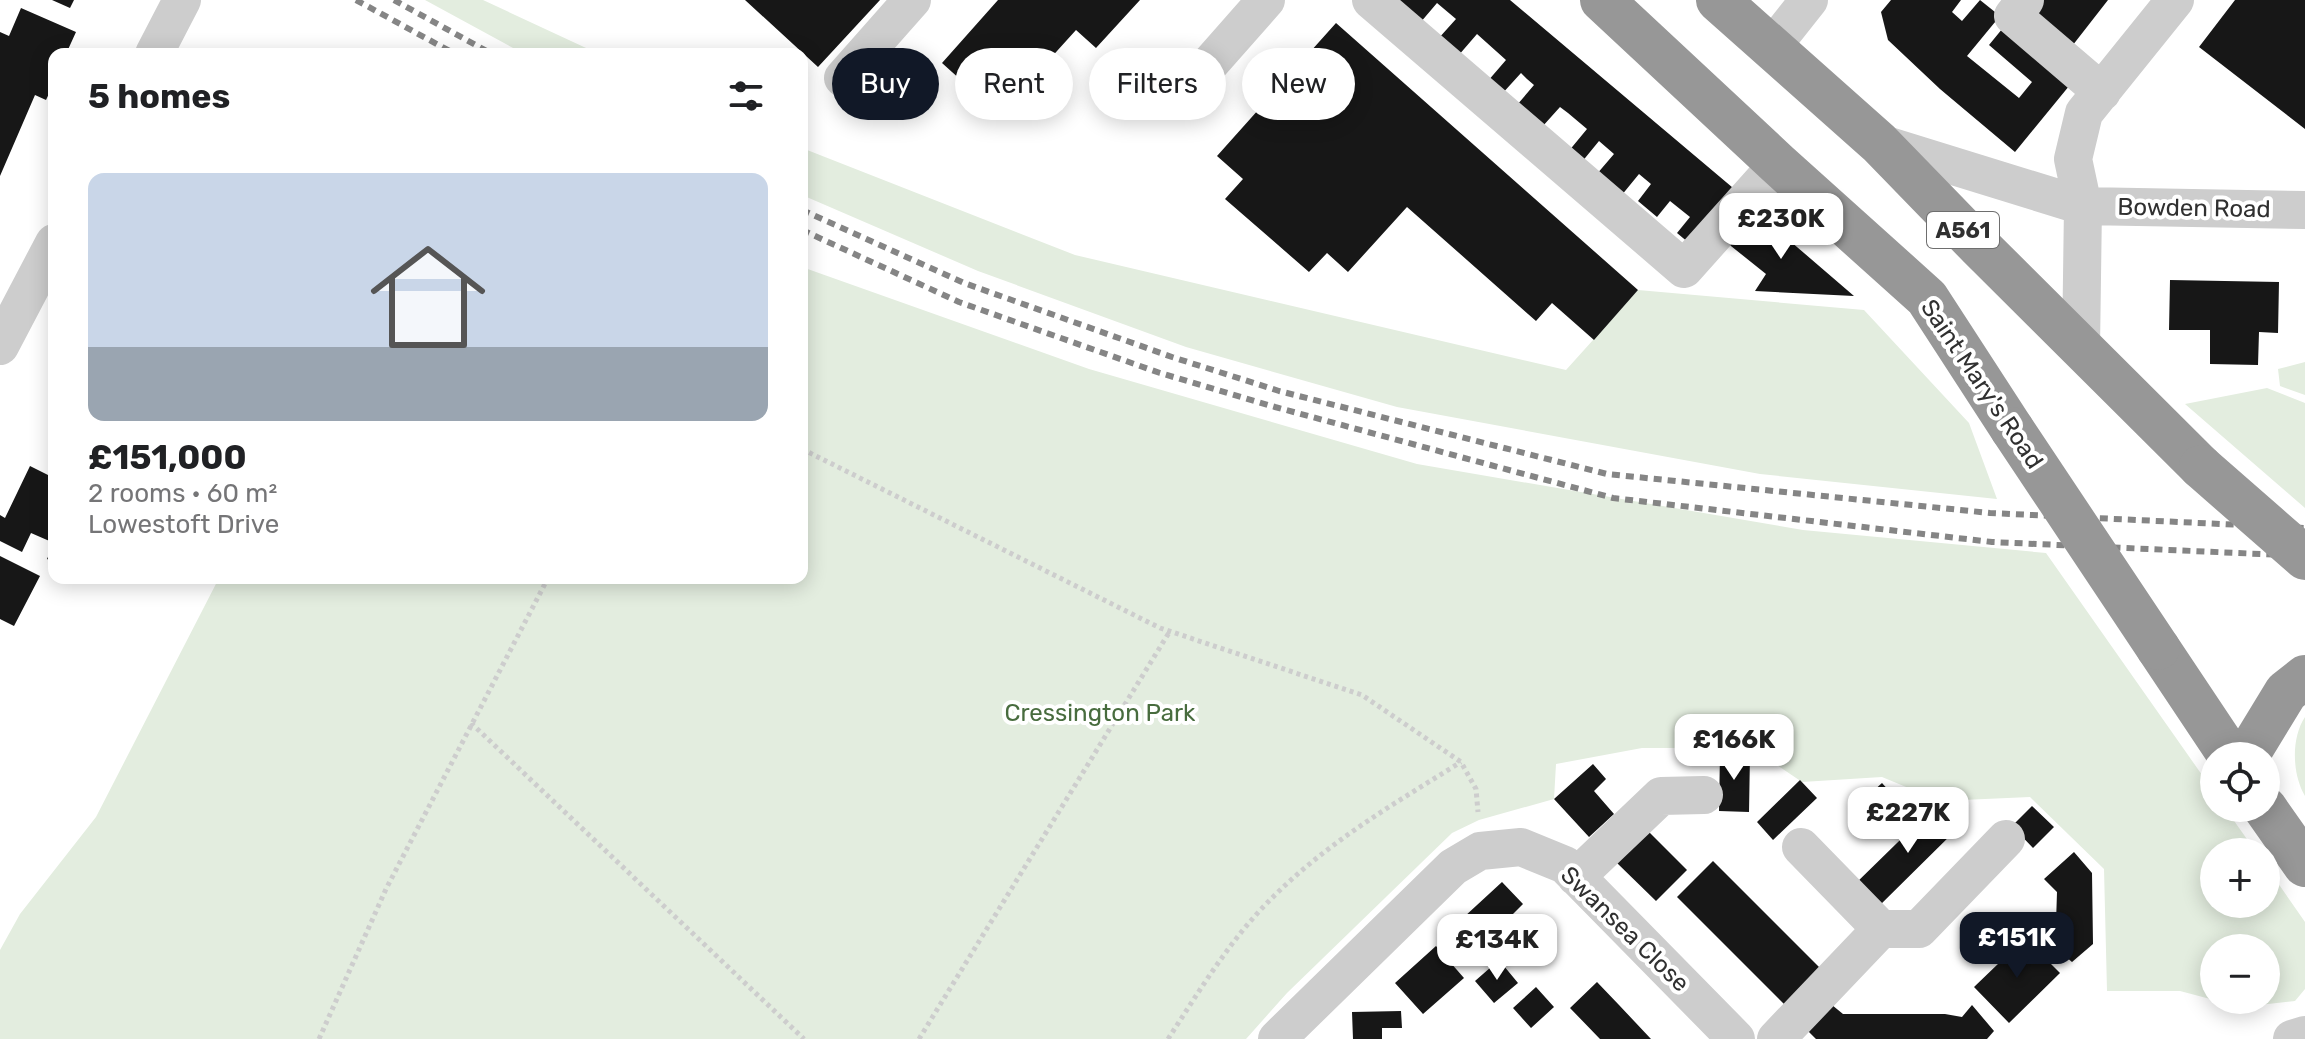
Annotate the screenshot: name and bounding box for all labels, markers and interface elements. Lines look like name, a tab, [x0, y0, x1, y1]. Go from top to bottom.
chip: Buy	[832, 48, 939, 120]
chip: Rent	[955, 48, 1073, 120]
chip: Filters	[1089, 48, 1226, 120]
chip: New	[1242, 48, 1355, 120]
icon: filters	[724, 74, 768, 118]
text: 5 homes	[88, 76, 230, 117]
pin: £230K	[1725, 193, 1837, 261]
street label: Bowden Road	[2117, 193, 2271, 223]
text: £230K	[1737, 203, 1825, 234]
road number: A561	[1927, 212, 1999, 248]
icon: home	[356, 225, 500, 369]
street label: Saint Mary's Road	[1915, 294, 2049, 474]
text: £151,000	[88, 437, 247, 478]
text: 2 rooms · 60 m²	[88, 478, 277, 509]
text: Lowestoft Drive	[88, 509, 279, 540]
park label: Cressington Park	[1005, 699, 1196, 727]
pin: £166K	[1678, 714, 1790, 782]
text: £166K	[1693, 724, 1775, 755]
map controls	[2200, 742, 2280, 1014]
button: locate	[2200, 742, 2280, 822]
pin: £227K	[1852, 787, 1964, 855]
text: £227K	[1866, 797, 1950, 828]
button: +	[2200, 838, 2280, 918]
street label: Swansea Close	[1555, 861, 1695, 997]
pin: £151K	[1961, 912, 2073, 980]
pin: £134K	[1441, 914, 1553, 982]
text: £151K	[1978, 922, 2056, 953]
text: £134K	[1455, 924, 1539, 955]
button: −	[2200, 934, 2280, 1014]

